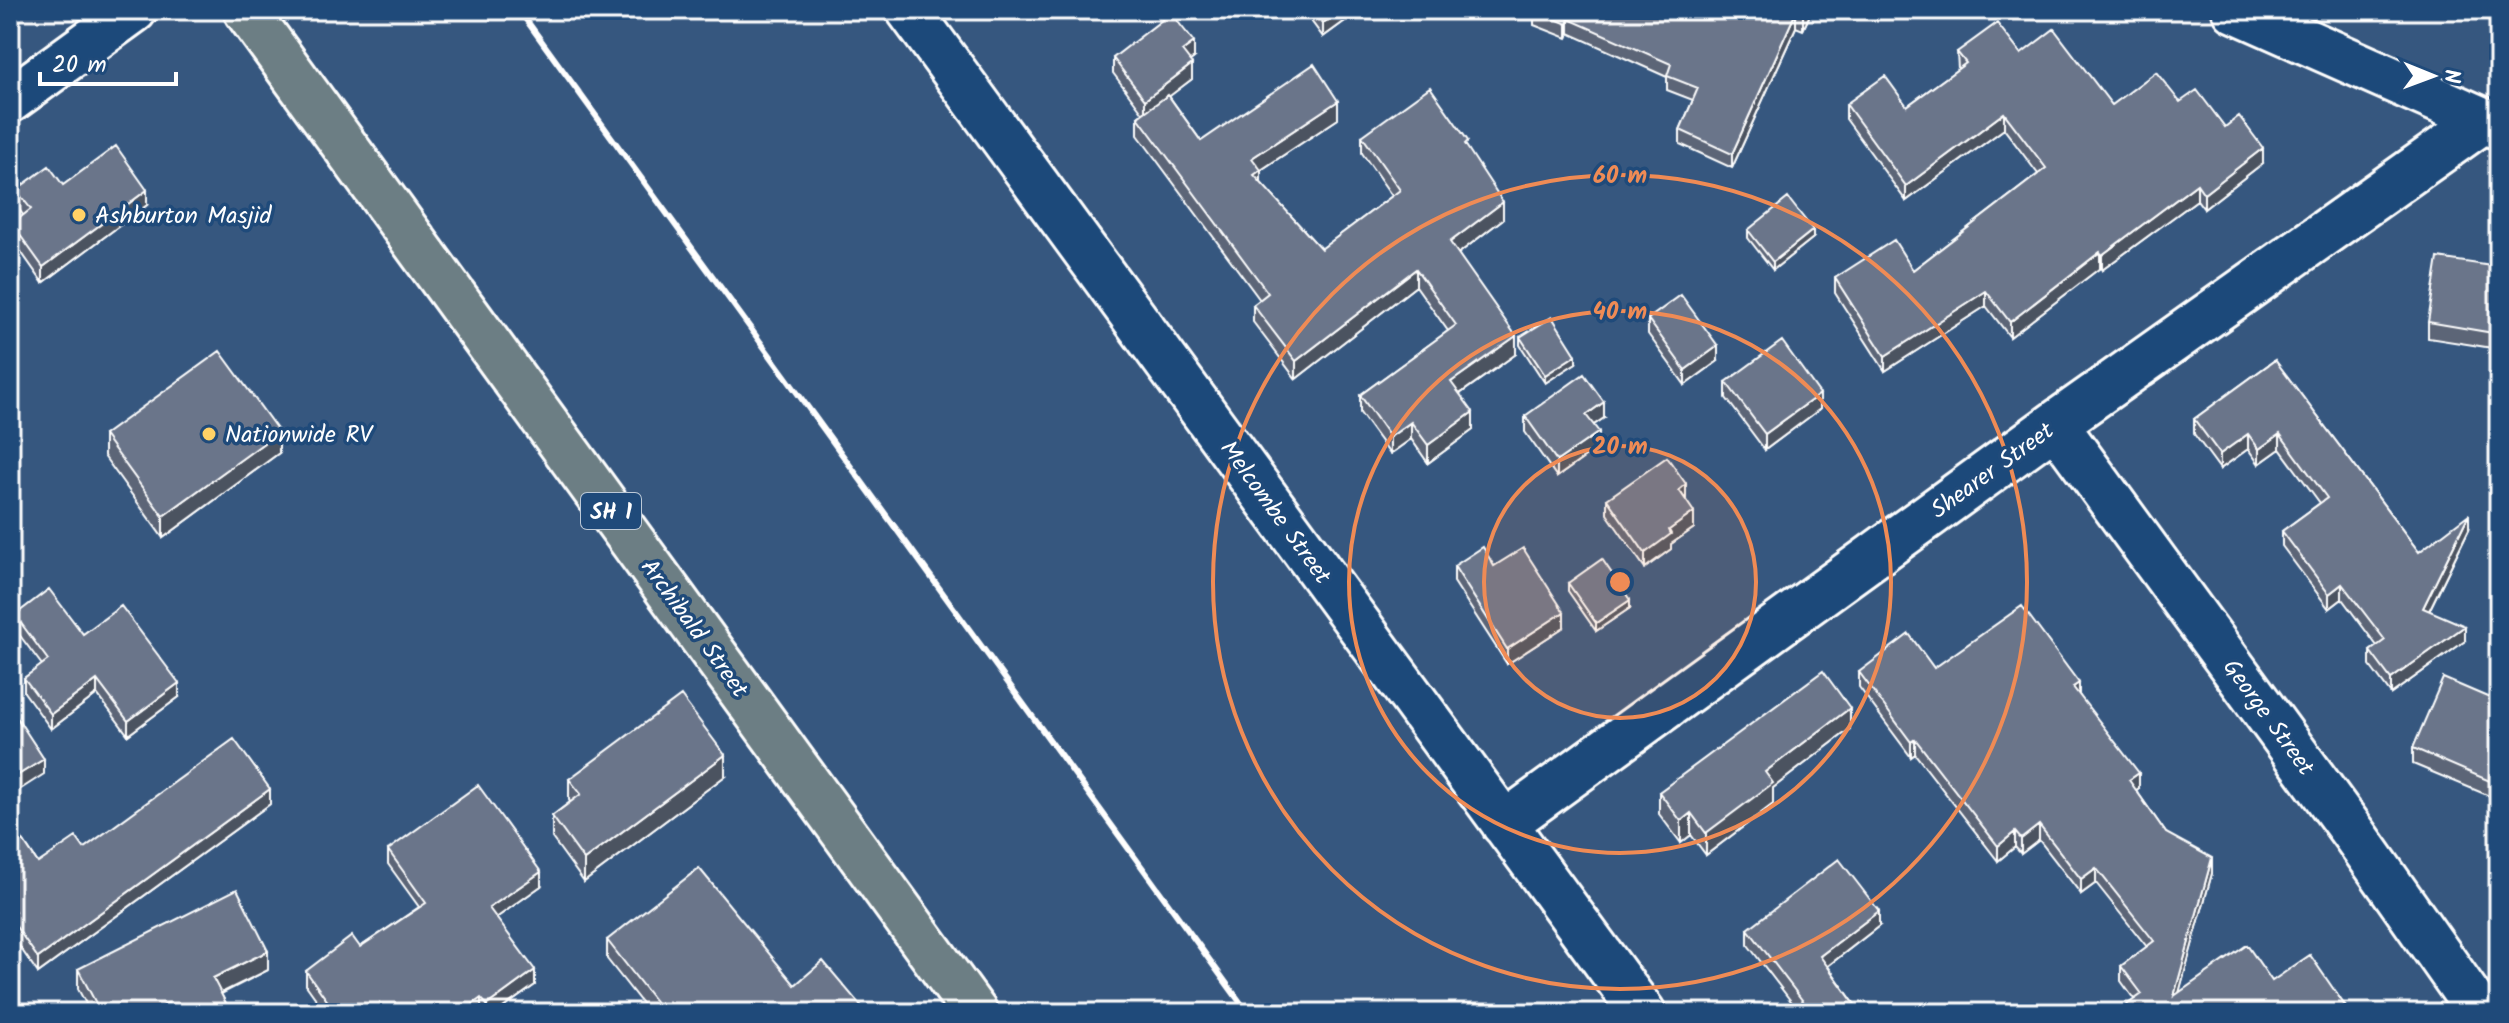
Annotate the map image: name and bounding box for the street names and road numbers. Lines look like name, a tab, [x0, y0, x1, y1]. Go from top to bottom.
street label: Shearer Street	[1923, 412, 2064, 530]
street label: Melcombe Street	[1209, 433, 1341, 594]
road number: SH 1	[581, 493, 641, 529]
street label: Archibald Street	[630, 551, 758, 707]
street label: George Street	[2212, 651, 2324, 785]

